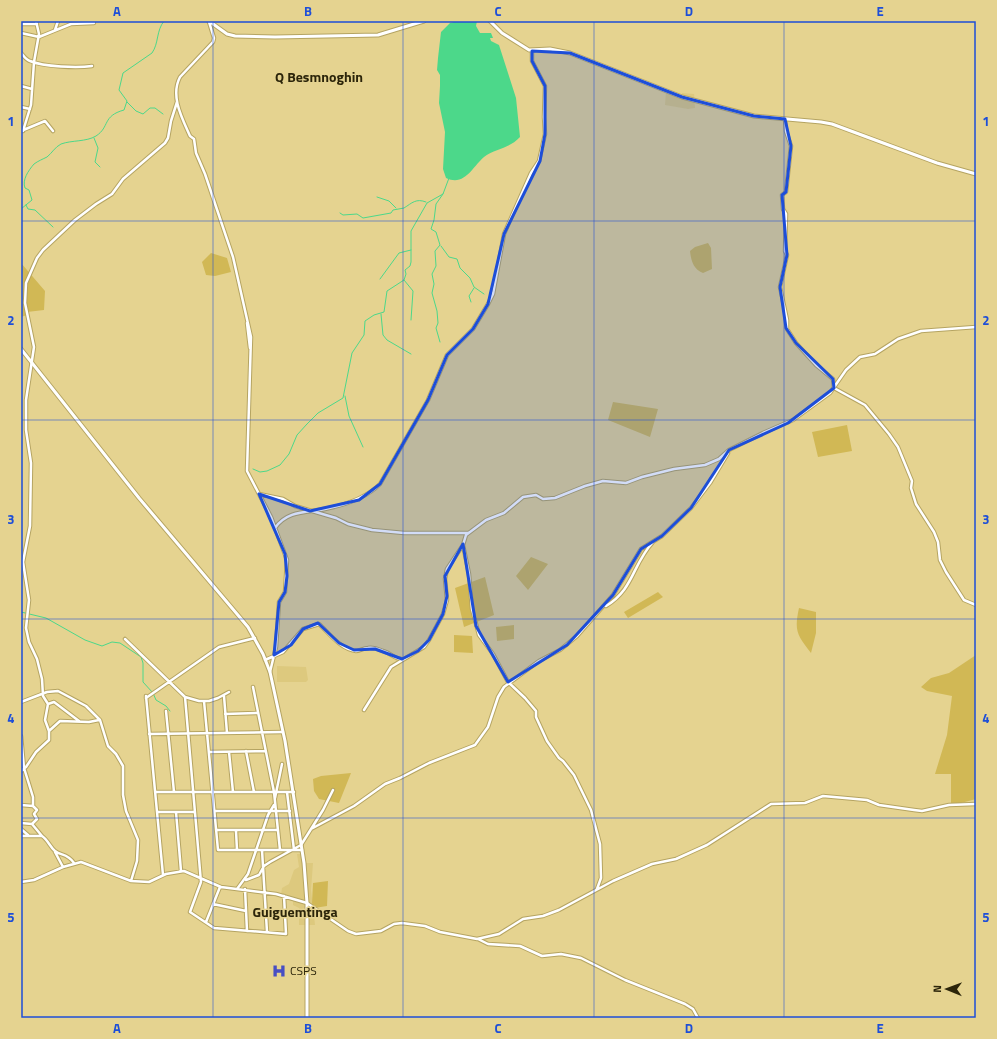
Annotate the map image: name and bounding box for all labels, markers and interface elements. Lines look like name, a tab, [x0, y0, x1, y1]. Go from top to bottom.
text: A	[113, 1, 121, 21]
text: B	[304, 1, 312, 21]
text: C	[494, 1, 502, 21]
text: D	[685, 1, 693, 21]
text: E	[876, 1, 884, 21]
district label: Q Besmnoghin	[275, 66, 363, 87]
text: 1	[7, 111, 15, 131]
text: 1	[982, 111, 990, 131]
text: 2	[7, 310, 15, 330]
text: 2	[982, 310, 990, 330]
text: 3	[7, 509, 15, 529]
text: 3	[982, 509, 990, 529]
text: 4	[7, 708, 15, 728]
text: 4	[982, 708, 990, 728]
district label: Guiguemtinga	[252, 901, 338, 922]
text: 5	[7, 907, 15, 927]
text: 5	[982, 907, 990, 927]
place label: CSPS	[290, 961, 317, 980]
hospital icon: CSPS	[271, 963, 287, 979]
north arrow	[927, 969, 967, 1009]
text: N	[929, 985, 945, 993]
text: A	[113, 1018, 121, 1038]
text: B	[304, 1018, 312, 1038]
text: C	[494, 1018, 502, 1038]
text: D	[685, 1018, 693, 1038]
text: E	[876, 1018, 884, 1038]

